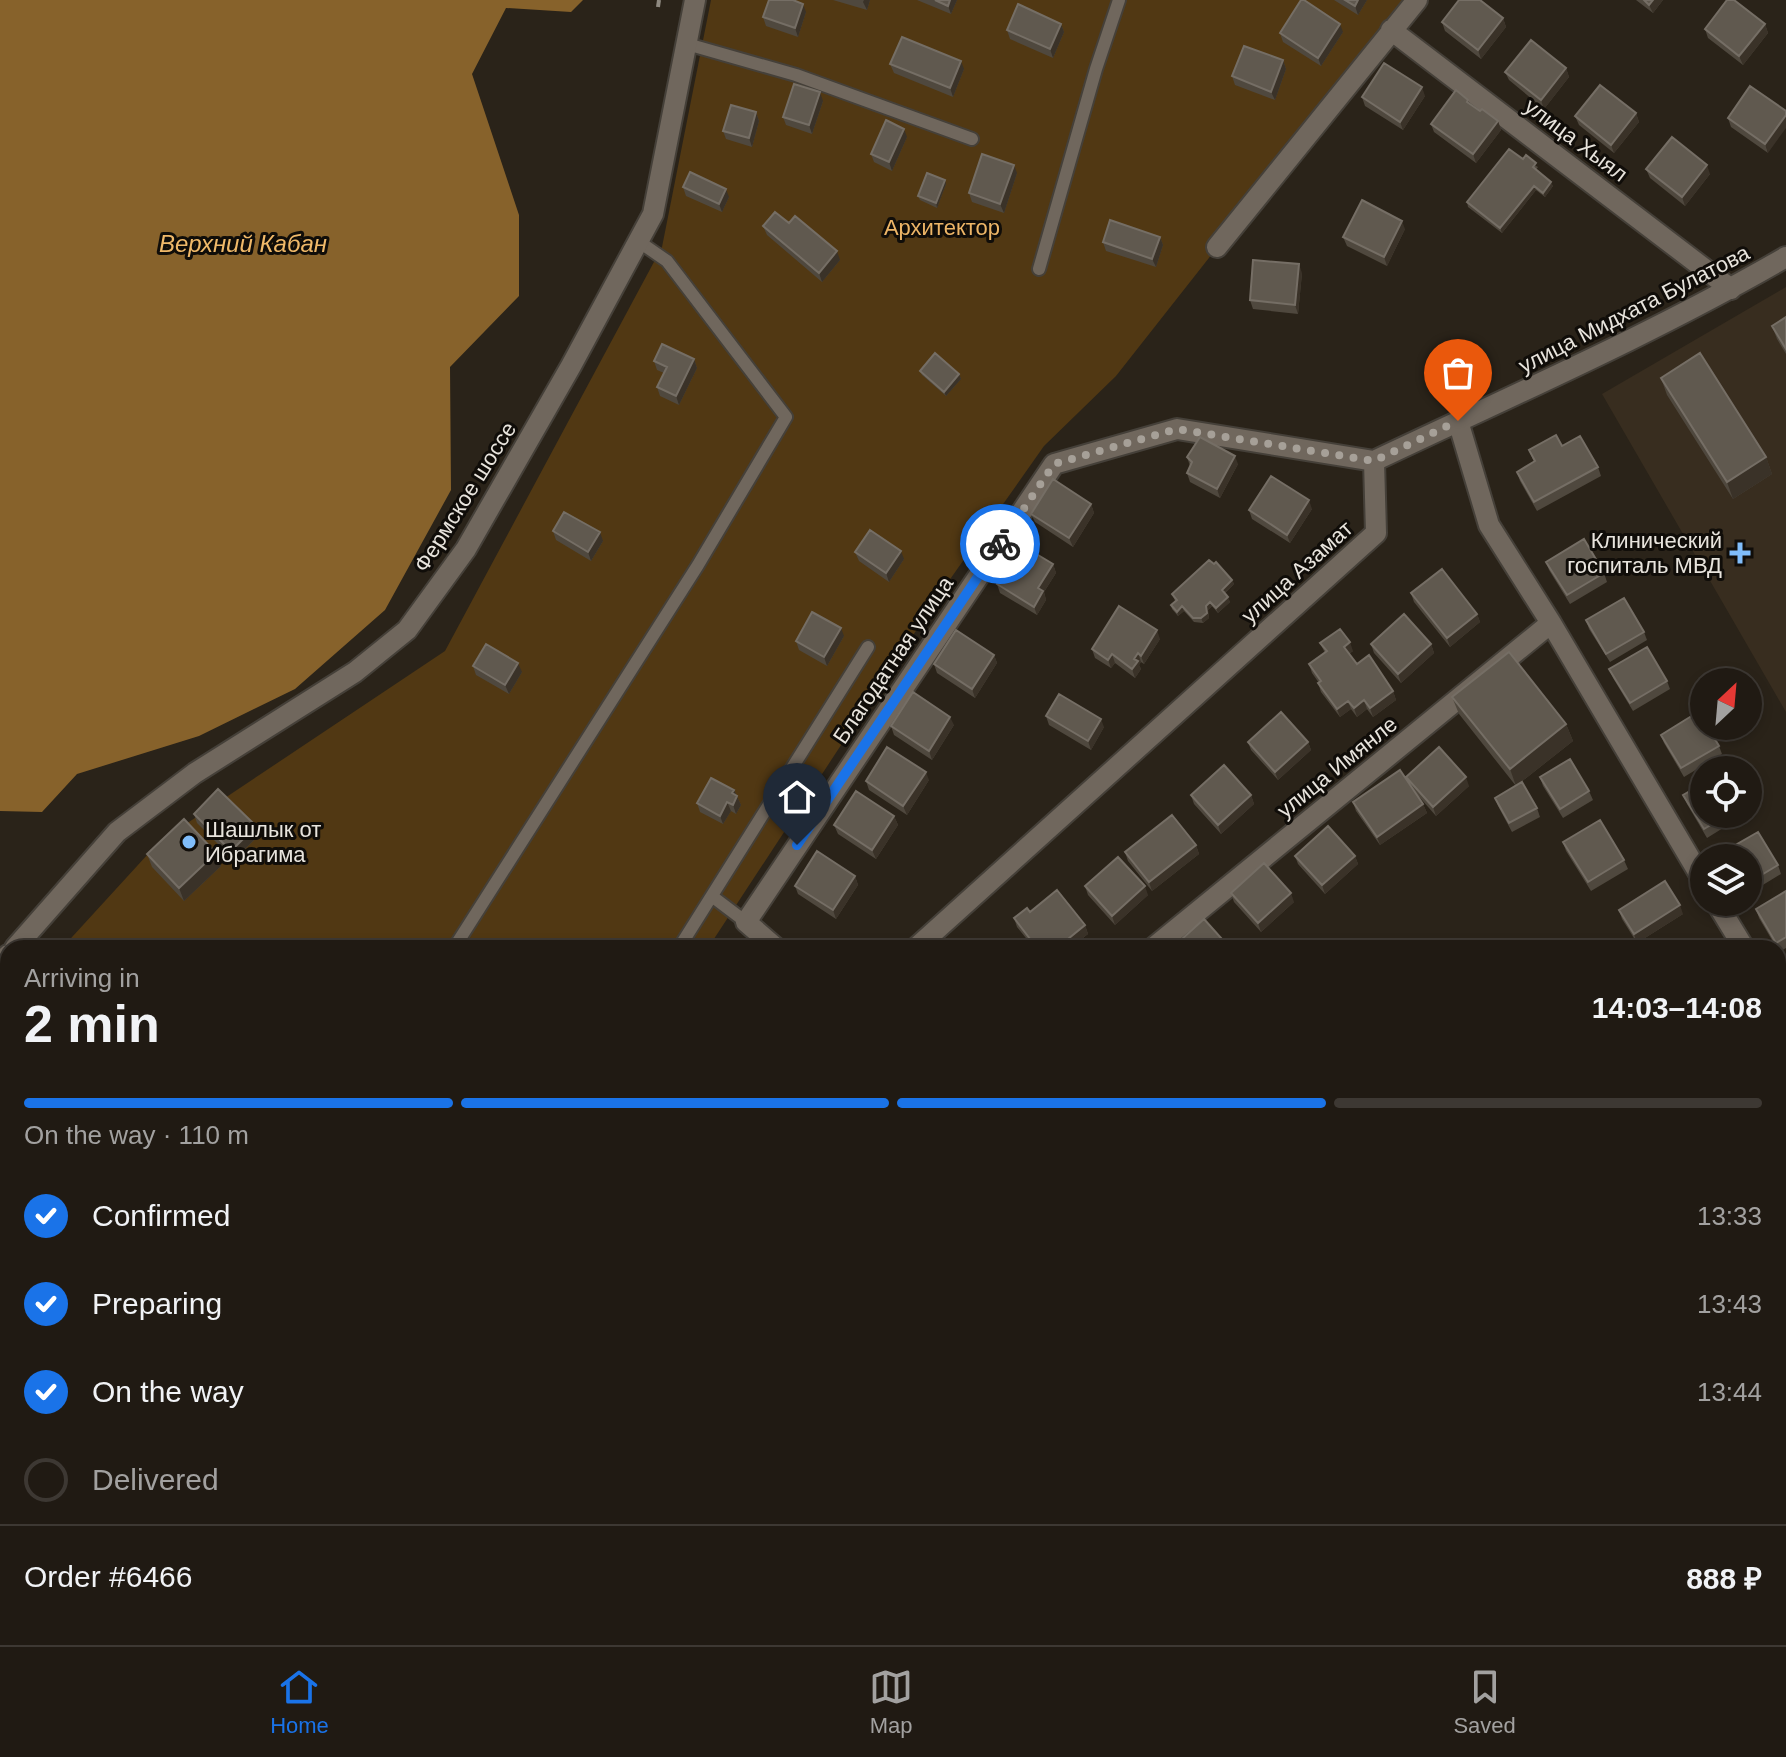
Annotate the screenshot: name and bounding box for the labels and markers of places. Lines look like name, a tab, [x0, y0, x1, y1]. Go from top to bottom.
pin	[1424, 339, 1492, 421]
place label: Клинический госпиталь МВД	[1567, 528, 1722, 578]
marker: Клинический госпиталь МВД	[1729, 542, 1751, 564]
pin	[763, 763, 831, 845]
place label: Шашлык от Ибрагима	[205, 817, 321, 867]
marker: Шашлык от Ибрагима	[180, 833, 198, 851]

